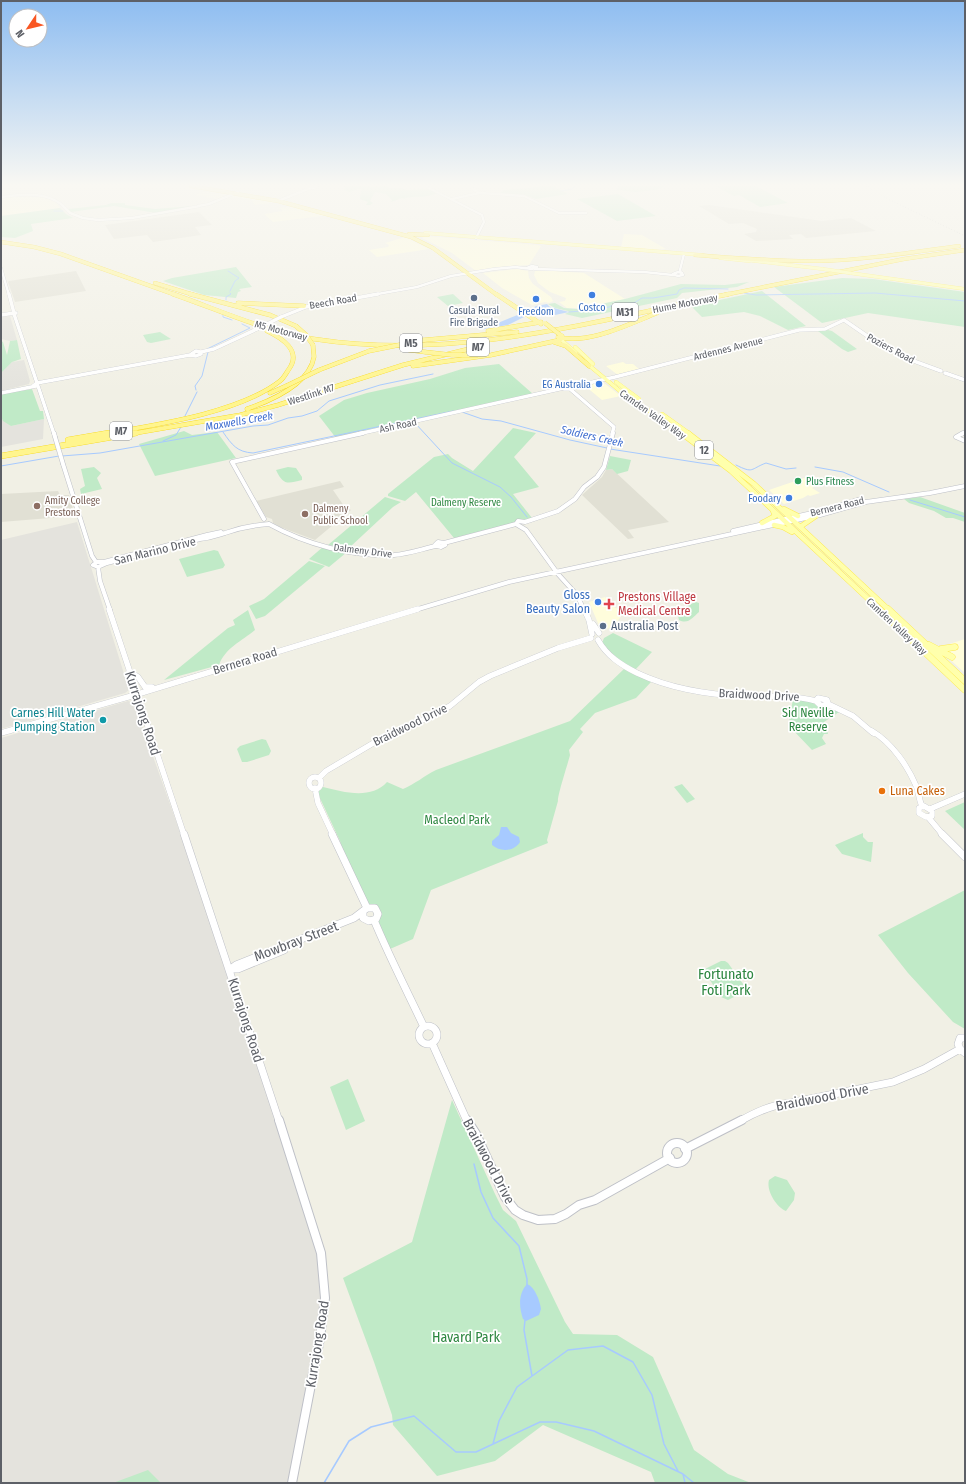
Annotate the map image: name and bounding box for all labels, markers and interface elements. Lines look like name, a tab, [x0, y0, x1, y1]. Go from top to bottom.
north arrow	[8, 8, 48, 48]
text: N	[13, 27, 27, 40]
marker: Costco	[587, 290, 597, 300]
street label: Beech Road	[309, 292, 358, 312]
street label: Hume Motorway	[652, 292, 719, 316]
marker: Casula Rural Fire Brigade	[469, 293, 479, 303]
marker: Freedom	[531, 294, 541, 304]
place label: Costco	[579, 302, 605, 314]
road number: M31	[612, 303, 638, 321]
place label: Casula Rural Fire Brigade	[449, 305, 500, 329]
place label: Freedom	[518, 306, 554, 318]
street label: M5 Motorway	[253, 318, 309, 344]
street label: Poziers Road	[865, 331, 916, 366]
road number: M5	[400, 334, 422, 352]
street label: Ardennes Avenue	[692, 335, 764, 363]
road number: M7	[467, 338, 489, 356]
place label: EG Australia	[542, 379, 591, 391]
marker: EG Australia	[594, 379, 604, 389]
street label: Westlink M7	[286, 382, 336, 408]
street label: Camden Valley Way	[617, 387, 688, 443]
water label: Maxwells Creek	[204, 409, 274, 434]
street label: Ash Road	[378, 416, 418, 436]
road number: M7	[110, 422, 132, 440]
water label: Soldiers Creek	[559, 423, 625, 450]
road number: 12	[695, 441, 713, 459]
marker: Plus Fitness	[793, 476, 803, 486]
place label: Plus Fitness	[806, 476, 854, 488]
place label: Foodary	[748, 493, 782, 505]
marker: Foodary	[784, 493, 794, 503]
street label: Bernera Road	[809, 494, 866, 519]
place label: Amity College Prestons	[45, 495, 100, 519]
park label: Dalmeny Reserve	[431, 497, 501, 509]
marker: Amity College Prestons	[32, 501, 42, 511]
place label: Dalmeny Public School	[313, 503, 368, 527]
marker: Dalmeny Public School	[300, 509, 310, 519]
street label: San Marino Drive	[113, 534, 197, 568]
street label: Dalmeny Drive	[333, 541, 393, 561]
place label: Gloss Beauty Salon	[526, 588, 590, 616]
place label: Prestons Village Medical Centre	[618, 590, 696, 618]
street label: Camden Valley Way	[864, 596, 929, 658]
marker: Gloss Beauty Salon	[593, 597, 603, 607]
marker: Prestons Village Medical Centre	[603, 598, 615, 610]
place label: Australia Post	[611, 619, 678, 633]
marker: Australia Post	[598, 621, 608, 631]
street label: Bernera Road	[211, 645, 279, 677]
street label: Kurrajong Road	[121, 669, 164, 758]
street label: Braidwood Drive	[718, 686, 800, 704]
street label: Braidwood Drive	[371, 701, 449, 749]
place label: Carnes Hill Water Pumping Station	[11, 706, 96, 734]
park label: Sid Neville Reserve	[782, 706, 834, 734]
marker: Carnes Hill Water Pumping Station	[98, 715, 108, 725]
place label: Luna Cakes	[890, 784, 945, 798]
marker: Luna Cakes	[877, 786, 887, 796]
park label: Macleod Park	[424, 813, 490, 827]
street label: Mowbray Street	[252, 917, 341, 965]
park label: Fortunato Foti Park	[698, 966, 754, 999]
street label: Kurrajong Road	[224, 976, 267, 1065]
street label: Braidwood Drive	[774, 1080, 870, 1115]
street label: Braidwood Drive	[459, 1116, 518, 1207]
street label: Kurrajong Road	[302, 1299, 333, 1389]
park label: Havard Park	[432, 1329, 501, 1346]

